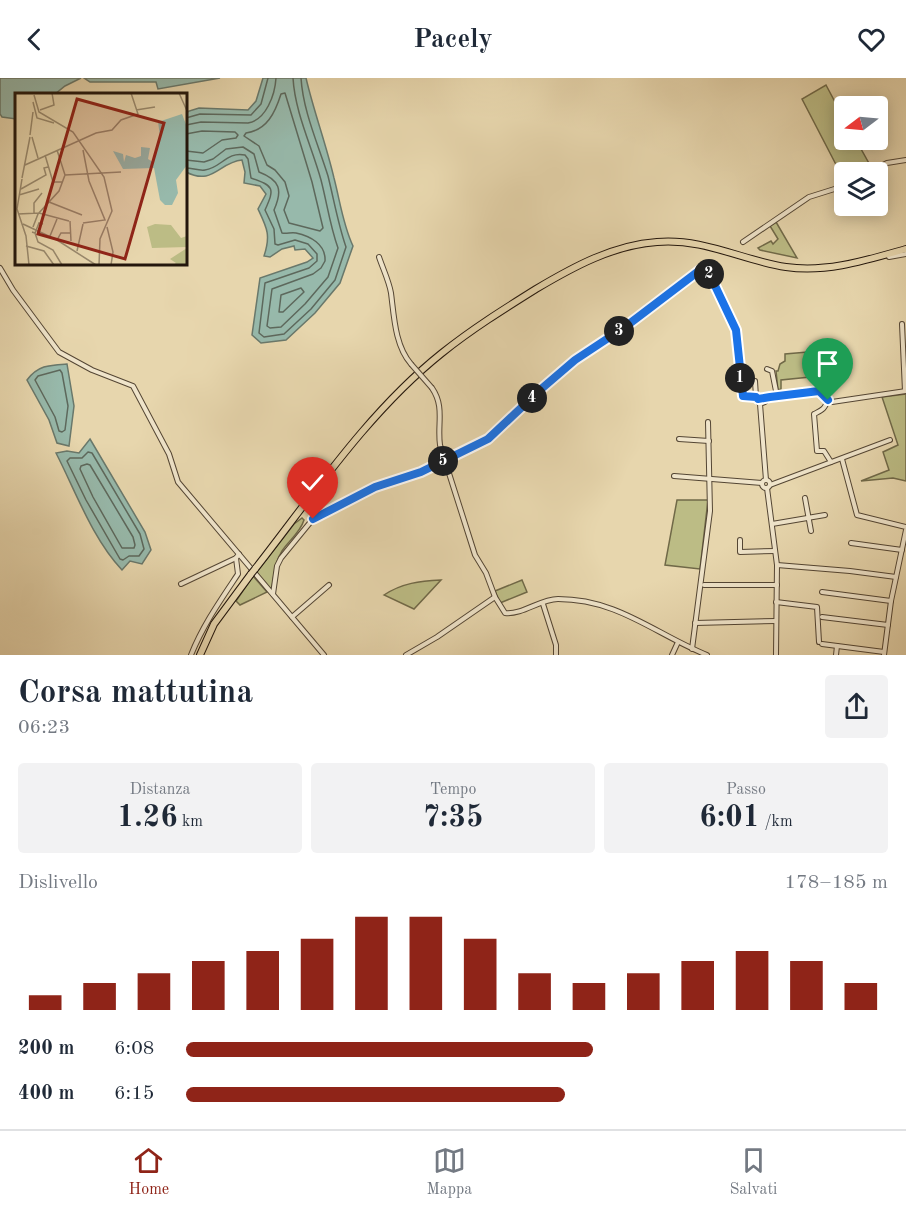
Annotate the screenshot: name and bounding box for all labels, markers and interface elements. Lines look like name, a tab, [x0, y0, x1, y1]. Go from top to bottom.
icon: back	[18, 23, 51, 56]
icon: heart	[855, 23, 888, 56]
text: Pacely	[413, 26, 493, 53]
inset map	[15, 93, 188, 266]
north arrow	[834, 96, 888, 150]
map controls	[834, 96, 888, 216]
button: layers	[834, 162, 888, 216]
pin: 2	[694, 259, 724, 289]
text: 2	[704, 266, 714, 282]
pin: 3	[604, 316, 634, 346]
text: 3	[614, 323, 624, 339]
pin	[802, 338, 853, 400]
icon: arrive	[811, 347, 844, 380]
pin: 1	[725, 363, 755, 393]
text: 1	[735, 370, 745, 386]
pin: 4	[517, 383, 547, 413]
text: 4	[527, 390, 537, 406]
pin: 5	[428, 446, 458, 476]
text: 5	[438, 453, 448, 469]
pin	[287, 457, 338, 519]
icon: check	[296, 466, 329, 499]
button: share	[825, 675, 888, 738]
text: Corsa mattutina	[18, 677, 253, 710]
text: 06:23	[18, 718, 70, 738]
text: Distanza	[130, 782, 190, 798]
text: Tempo	[430, 782, 476, 798]
text: Passo	[726, 782, 766, 798]
text: 1.26	[117, 803, 178, 833]
text: 7:35	[423, 803, 483, 833]
text: 6:01	[699, 803, 760, 833]
text: km	[178, 814, 203, 830]
text: /km	[760, 814, 793, 830]
text: Dislivello	[18, 873, 98, 893]
text: 178–185 m	[785, 873, 888, 893]
text: 200 m	[18, 1039, 74, 1059]
text: 6:08	[114, 1039, 154, 1059]
text: 400 m	[18, 1084, 74, 1104]
text: 6:15	[114, 1084, 154, 1104]
tab: Home	[129, 1144, 169, 1200]
tab: Mappa	[426, 1144, 472, 1200]
tab: Salvati	[729, 1144, 777, 1200]

